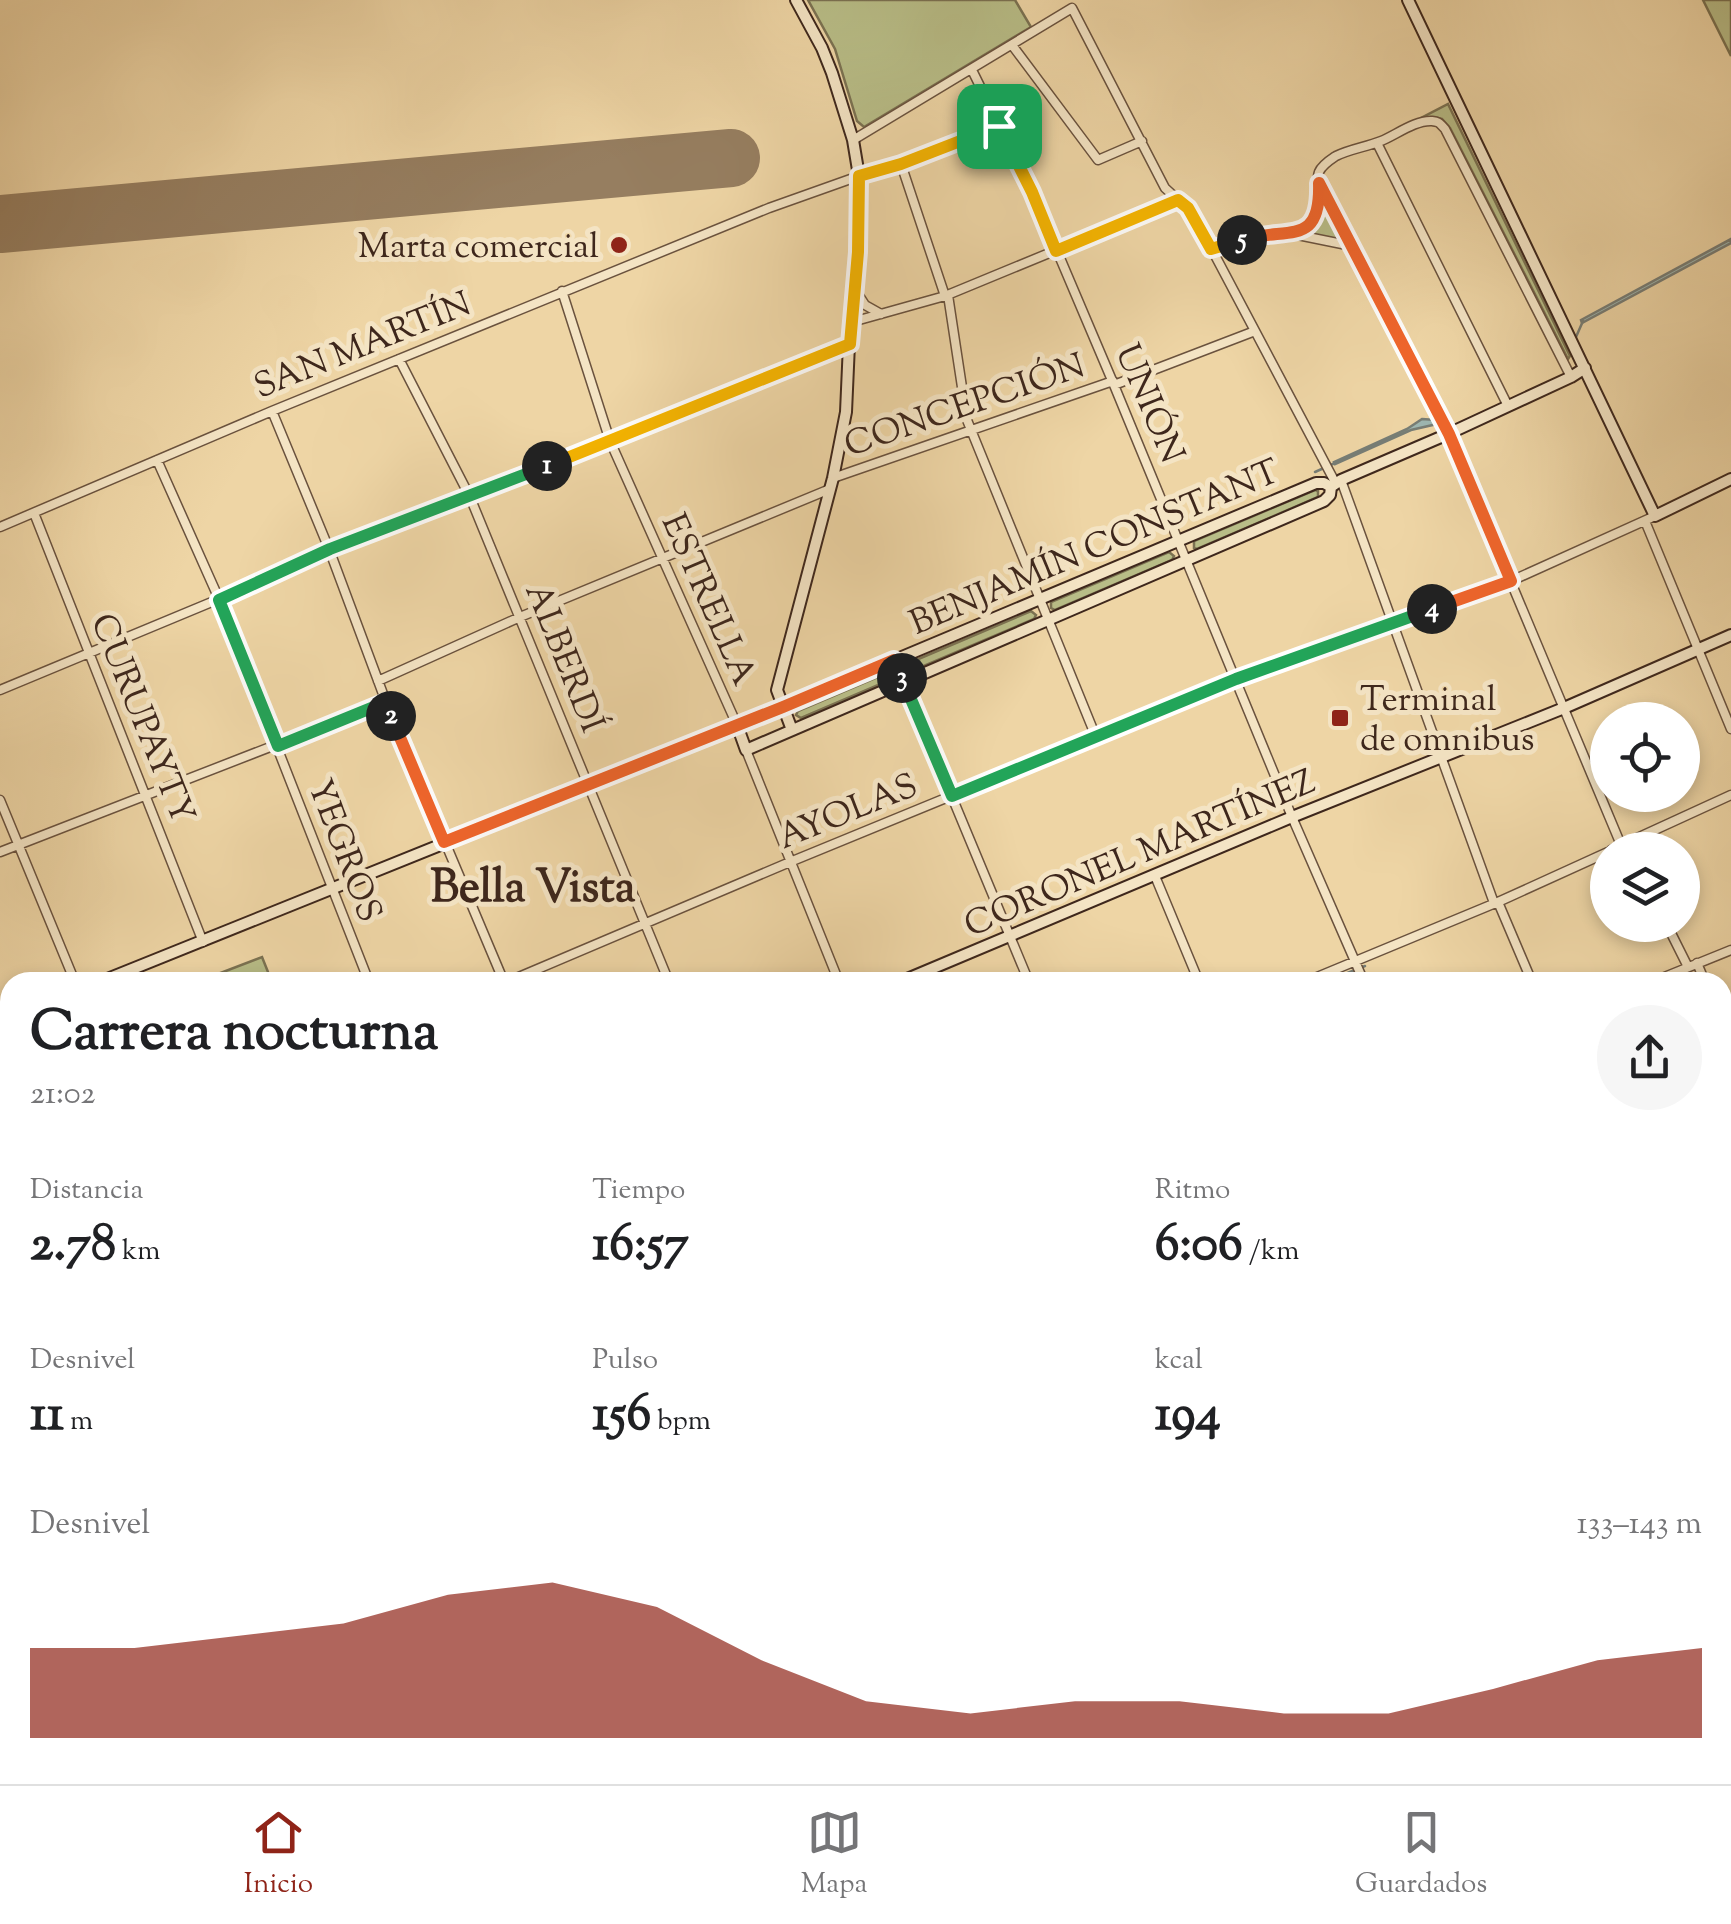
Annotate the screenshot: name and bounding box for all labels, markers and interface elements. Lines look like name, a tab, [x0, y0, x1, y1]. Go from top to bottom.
pin	[957, 84, 1042, 169]
icon: arrive	[972, 99, 1027, 154]
pin: 5	[1217, 215, 1267, 265]
text: 5	[1237, 220, 1247, 260]
place label: Marta comercial	[358, 223, 599, 274]
marker: Marta comercial	[608, 234, 630, 256]
street label: SAN MARTÍN	[247, 280, 480, 414]
street label: UNIÓN	[1100, 337, 1196, 472]
street label: CONCEPCIÓN	[838, 342, 1092, 472]
pin: 1	[522, 441, 572, 491]
text: 1	[542, 446, 552, 486]
street label: BENJAMÍN CONSTANT	[902, 448, 1288, 650]
street label: ESTRELLA	[646, 506, 767, 695]
street label: ALBERDÍ	[510, 576, 616, 741]
pin: 4	[1407, 584, 1457, 634]
text: 4	[1425, 589, 1439, 629]
street label: CURUPAYTY	[75, 607, 206, 832]
pin: 3	[877, 653, 927, 703]
text: 3	[896, 658, 908, 698]
place label: Terminal de omnibus	[1360, 676, 1535, 767]
pin: 2	[366, 691, 416, 741]
text: 2	[384, 696, 398, 736]
map controls	[1590, 702, 1700, 942]
button: locate	[1590, 702, 1700, 812]
marker: Terminal de omnibus	[1329, 707, 1351, 729]
street label: CORONEL MARTÍNEZ	[957, 758, 1324, 952]
street label: AYOLAS	[771, 762, 926, 864]
street label: YEGROS	[292, 772, 393, 930]
button: layers	[1590, 832, 1700, 942]
district label: Bella Vista	[431, 858, 636, 923]
text: Carrera nocturna	[30, 995, 438, 1074]
button: share	[1597, 1005, 1702, 1110]
text: 21:02	[30, 1072, 95, 1118]
text: Distancia	[30, 1171, 143, 1211]
text: Tiempo	[592, 1171, 685, 1211]
text: Ritmo	[1155, 1171, 1230, 1211]
text: 2.78	[30, 1211, 116, 1283]
text: 16:57	[592, 1211, 689, 1283]
text: 6:06	[1155, 1211, 1243, 1283]
text: km	[116, 1232, 160, 1272]
text: /km	[1243, 1232, 1299, 1272]
text: Desnivel	[30, 1341, 135, 1381]
text: Pulso	[592, 1341, 658, 1381]
text: kcal	[1155, 1341, 1203, 1381]
text: 11	[30, 1381, 64, 1453]
text: 156	[592, 1381, 651, 1453]
text: 194	[1155, 1381, 1221, 1453]
text: m	[64, 1402, 93, 1442]
text: bpm	[651, 1402, 711, 1442]
text: Desnivel	[30, 1502, 150, 1548]
text: 133–143 m	[1577, 1502, 1702, 1548]
tab: Inicio	[244, 1805, 313, 1905]
tab: Mapa	[801, 1805, 867, 1905]
tab: Guardados	[1355, 1805, 1487, 1905]

